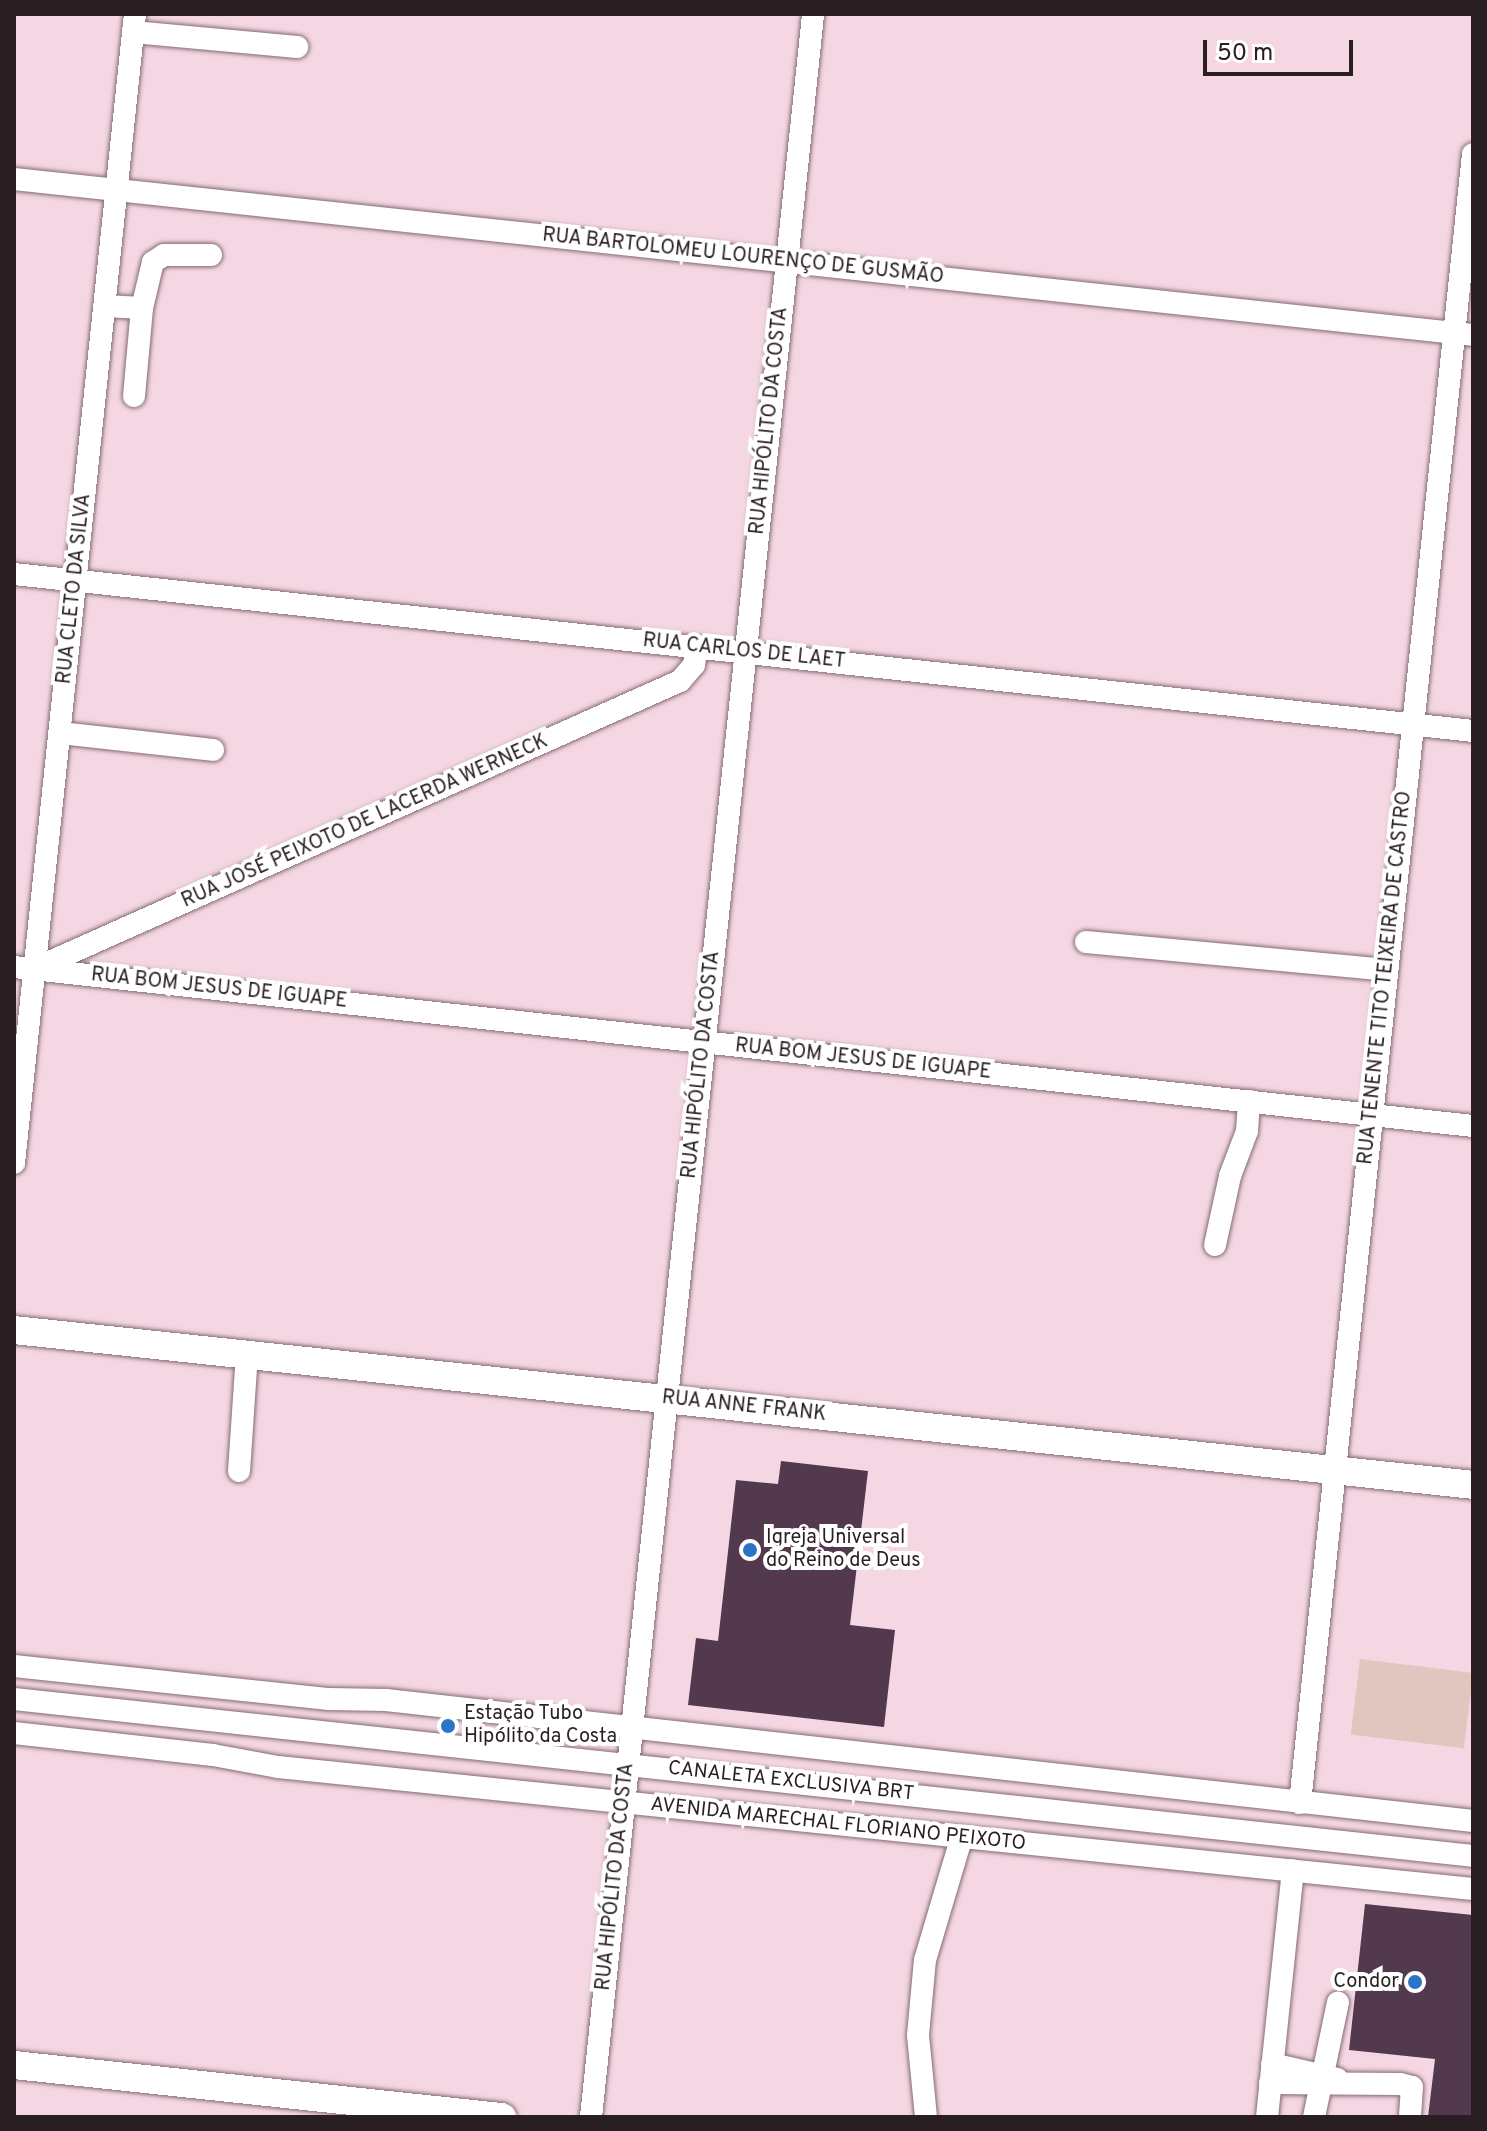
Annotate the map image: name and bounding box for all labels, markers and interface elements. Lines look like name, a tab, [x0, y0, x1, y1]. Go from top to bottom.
scale bar	[1207, 24, 1357, 74]
text: 50 m	[1217, 39, 1273, 69]
street label: RUA BARTOLOMEU LOURENÇO DE GUSMÃO	[541, 224, 945, 290]
street label: RUA HIPÓLITO DA COSTA	[746, 305, 794, 537]
street label: RUA CLETO DA SILVA	[53, 492, 97, 686]
street label: RUA CARLOS DE LAET	[641, 629, 847, 675]
street label: RUA JOSÉ PEIXOTO DE LACERDA WERNECK	[177, 730, 553, 914]
street label: RUA TENENTE TITO TEIXEIRA DE CASTRO	[1354, 788, 1418, 1168]
street label: RUA HIPÓLITO DA COSTA	[678, 949, 726, 1181]
street label: RUA BOM JESUS DE IGUAPE	[89, 964, 349, 1014]
street label: RUA BOM JESUS DE IGUAPE	[733, 1035, 993, 1085]
street label: RUA ANNE FRANK	[660, 1386, 828, 1428]
place label: Igreja Universal do Reino de Deus	[766, 1526, 921, 1573]
marker: Igreja Universal do Reino de Deus	[741, 1541, 759, 1559]
place label: Estação Tubo Hipólito da Costa	[464, 1702, 617, 1749]
marker: Estação Tubo Hipólito da Costa	[439, 1717, 457, 1735]
street label: CANALETA EXCLUSIVA BRT	[666, 1757, 916, 1807]
street label: RUA HIPÓLITO DA COSTA	[592, 1761, 640, 1993]
street label: AVENIDA MARECHAL FLORIANO PEIXOTO	[649, 1793, 1027, 1857]
place label: Condor	[1333, 1970, 1399, 1994]
marker: Condor	[1406, 1973, 1424, 1991]

